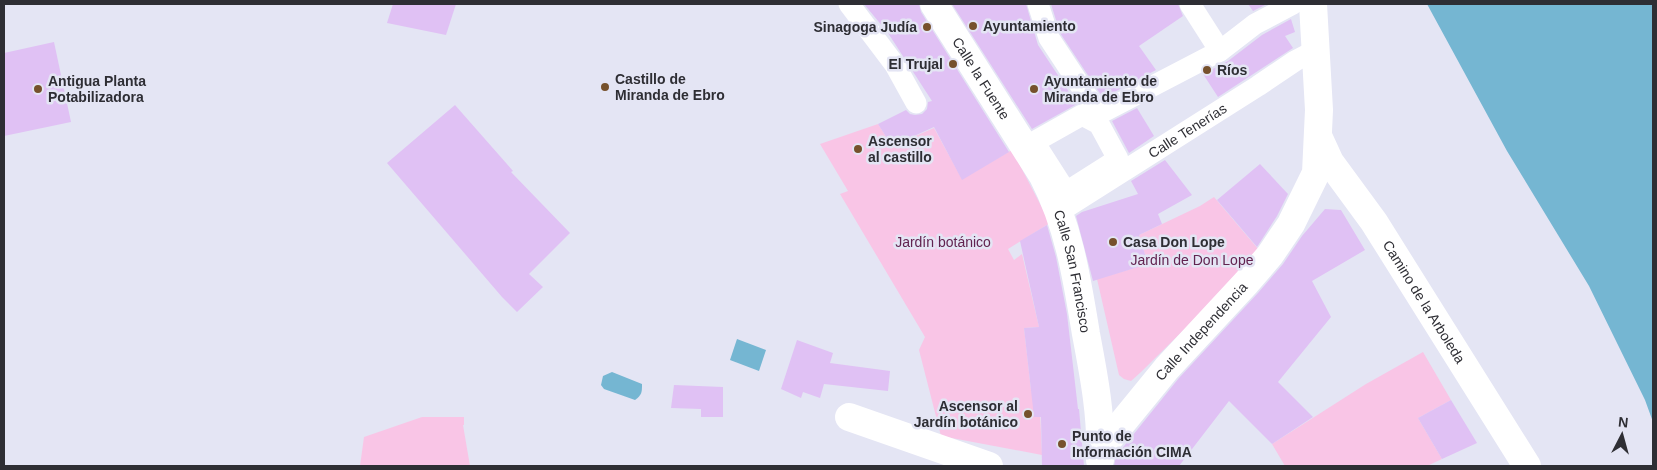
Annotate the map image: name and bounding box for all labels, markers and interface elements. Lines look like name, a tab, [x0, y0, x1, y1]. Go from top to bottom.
place label: Ayuntamiento	[983, 18, 1076, 34]
place label: Sinagoga Judía	[814, 19, 917, 35]
marker: Ayuntamiento	[967, 20, 979, 32]
marker: Sinagoga Judía	[921, 21, 933, 33]
street label: Calle la Fuente	[949, 34, 1013, 123]
place label: El Trujal	[889, 56, 943, 72]
marker: El Trujal	[947, 58, 959, 70]
place label: Ríos	[1217, 62, 1248, 78]
marker: Ríos	[1201, 64, 1213, 76]
place label: Castillo de Miranda de Ebro	[615, 71, 725, 103]
place label: Antigua Planta Potabilizadora	[48, 73, 146, 105]
place label: Ayuntamiento de Miranda de Ebro	[1044, 73, 1157, 105]
marker: Castillo de Miranda de Ebro	[599, 81, 611, 93]
marker: Antigua Planta Potabilizadora	[32, 83, 44, 95]
marker: Ayuntamiento de Miranda de Ebro	[1028, 83, 1040, 95]
street label: Calle Tenerías	[1145, 100, 1229, 161]
place label: Ascensor al castillo	[868, 133, 932, 165]
marker: Ascensor al castillo	[852, 143, 864, 155]
street label: Calle San Francisco	[1051, 208, 1094, 334]
park label: Jardín botánico	[895, 234, 991, 250]
place label: Casa Don Lope	[1123, 234, 1225, 250]
marker: Casa Don Lope	[1107, 236, 1119, 248]
street label: Camino de la Arboleda	[1380, 237, 1469, 366]
park label: Jardín de Don Lope	[1131, 252, 1254, 268]
street label: Calle Independencia	[1152, 279, 1251, 384]
place label: Ascensor al Jardín botánico	[914, 398, 1018, 430]
marker: Ascensor al Jardín botánico	[1022, 408, 1034, 420]
north arrow	[1597, 410, 1647, 460]
text: N	[1617, 414, 1629, 431]
place label: Punto de Información CIMA	[1072, 428, 1192, 460]
marker: Punto de Información CIMA	[1056, 438, 1068, 450]

